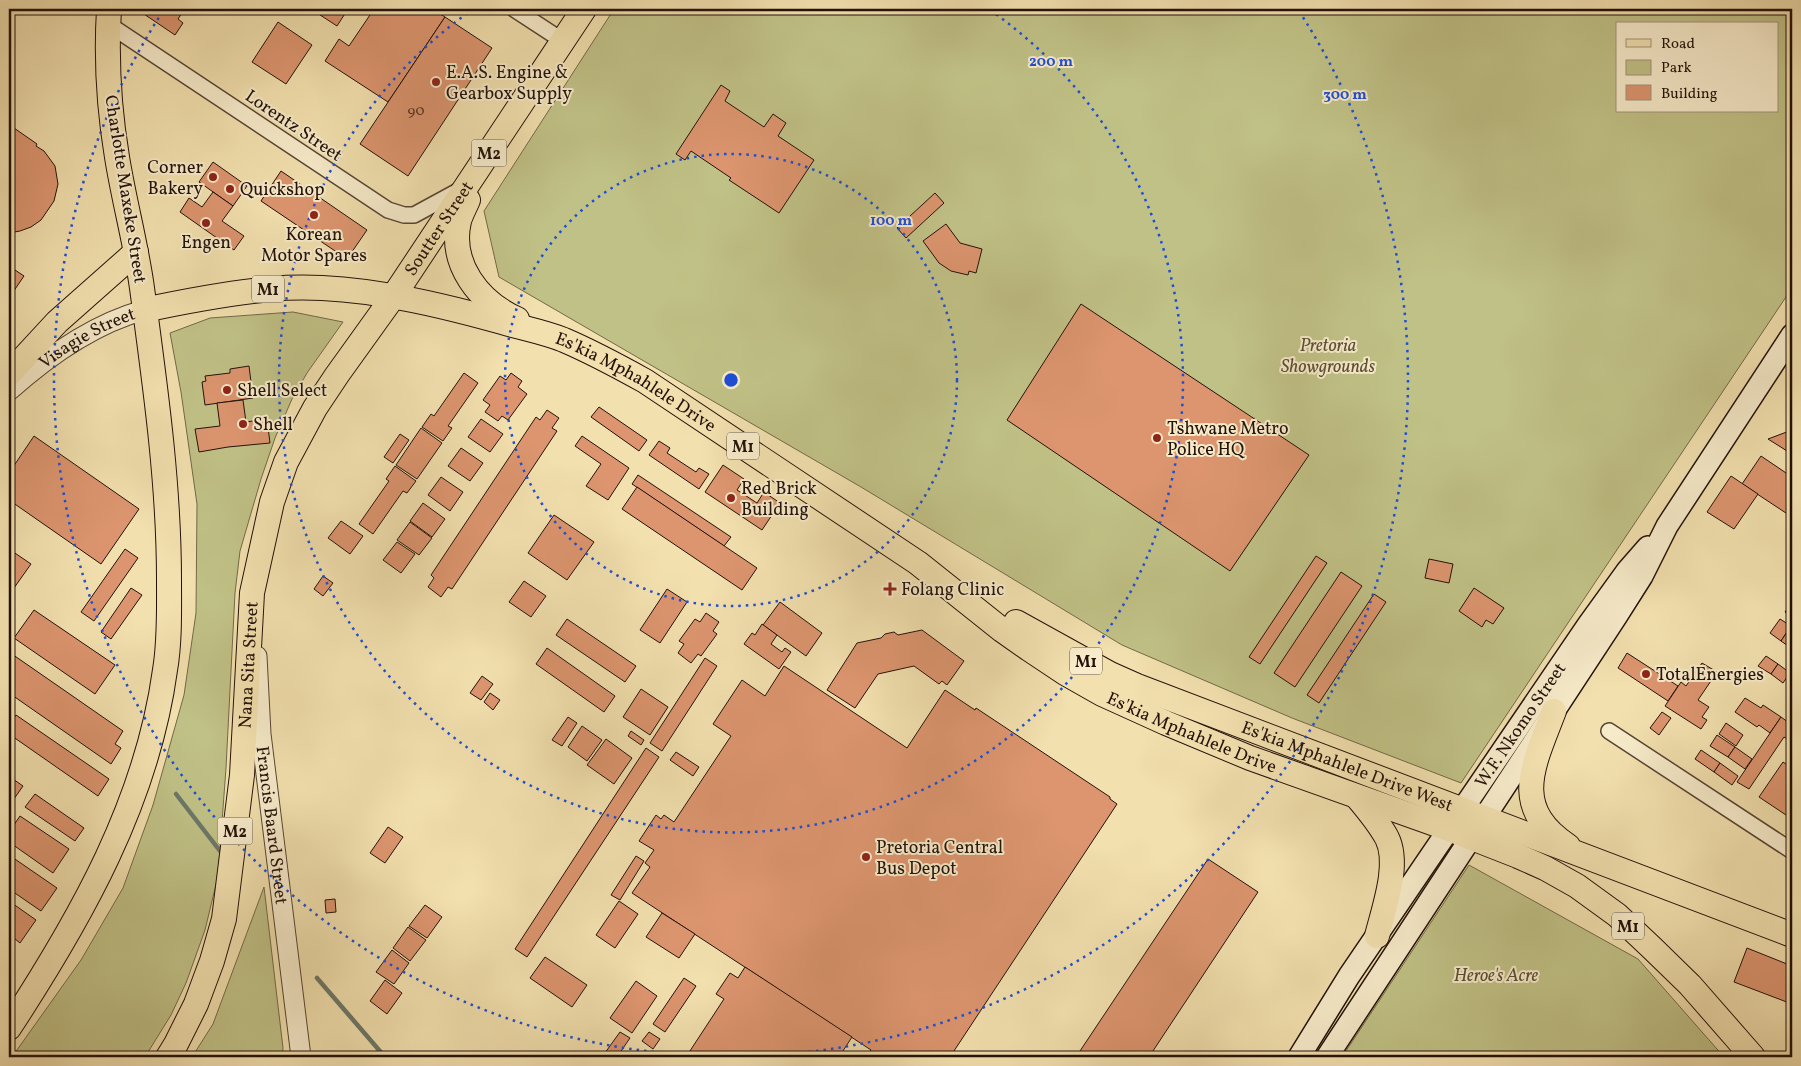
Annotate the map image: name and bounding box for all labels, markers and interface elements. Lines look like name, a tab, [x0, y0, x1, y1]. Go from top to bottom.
legend	[1616, 22, 1778, 112]
text: Road	[1661, 34, 1695, 55]
text: 200 m	[1029, 52, 1073, 73]
text: Park	[1661, 58, 1692, 79]
place label: E.A.S. Engine & Gearbox Supply	[446, 61, 572, 107]
marker: E.A.S. Engine & Gearbox Supply	[430, 76, 442, 88]
street label: Lorentz Street	[239, 84, 347, 168]
text: Building	[1661, 84, 1718, 105]
text: 300 m	[1323, 85, 1367, 106]
street label: Charlotte Maxeke Street	[97, 93, 152, 285]
house number: 90	[407, 101, 425, 122]
road number: M2	[472, 140, 506, 167]
place label: Corner Bakery	[147, 156, 203, 202]
marker: Corner Bakery	[207, 171, 219, 183]
street label: Soutter Street	[399, 177, 480, 281]
place label: Quickshop	[240, 178, 324, 203]
marker: Quickshop	[224, 183, 236, 195]
marker: Korean Motor Spares	[308, 209, 320, 221]
text: 100 m	[870, 211, 913, 232]
marker: Engen	[200, 217, 212, 229]
place label: Korean Motor Spares	[261, 223, 367, 269]
place label: Engen	[181, 231, 231, 256]
road number: M1	[252, 276, 284, 302]
street label: Visagie Street	[34, 302, 139, 376]
street label: Es'kia Mphahlele Drive	[551, 327, 721, 439]
park label: Pretoria Showgrounds	[1281, 334, 1375, 380]
centre of rings	[722, 371, 740, 389]
place label: Shell Select	[237, 379, 327, 404]
marker: Shell Select	[221, 384, 233, 396]
place label: Shell	[253, 413, 293, 438]
place label: Tshwane Metro Police HQ	[1167, 417, 1288, 463]
marker: Shell	[237, 418, 249, 430]
road number: M1	[727, 432, 759, 460]
marker: Tshwane Metro Police HQ	[1151, 432, 1163, 444]
place label: Red Brick Building	[741, 477, 817, 523]
marker: Red Brick Building	[725, 492, 737, 504]
place label: Folang Clinic	[901, 578, 1004, 603]
marker: Folang Clinic	[883, 582, 897, 596]
street label: Nana Sita Street	[234, 601, 266, 729]
road number: M1	[1070, 648, 1102, 674]
street label: W.F. Nkomo Street	[1470, 658, 1573, 793]
place label: TotalEnergies	[1656, 663, 1764, 688]
marker: TotalEnergies	[1640, 668, 1652, 680]
street label: Es'kia Mphahlele Drive	[1102, 687, 1280, 781]
street label: Es'kia Mphahlele Drive West	[1237, 716, 1456, 819]
street label: Francis Baard Street	[249, 745, 293, 906]
road number: M2	[218, 818, 252, 844]
place label: Pretoria Central Bus Depot	[876, 836, 1003, 882]
marker: Pretoria Central Bus Depot	[860, 851, 872, 863]
road number: M1	[1612, 912, 1644, 939]
park label: Heroe's Acre	[1454, 964, 1539, 989]

